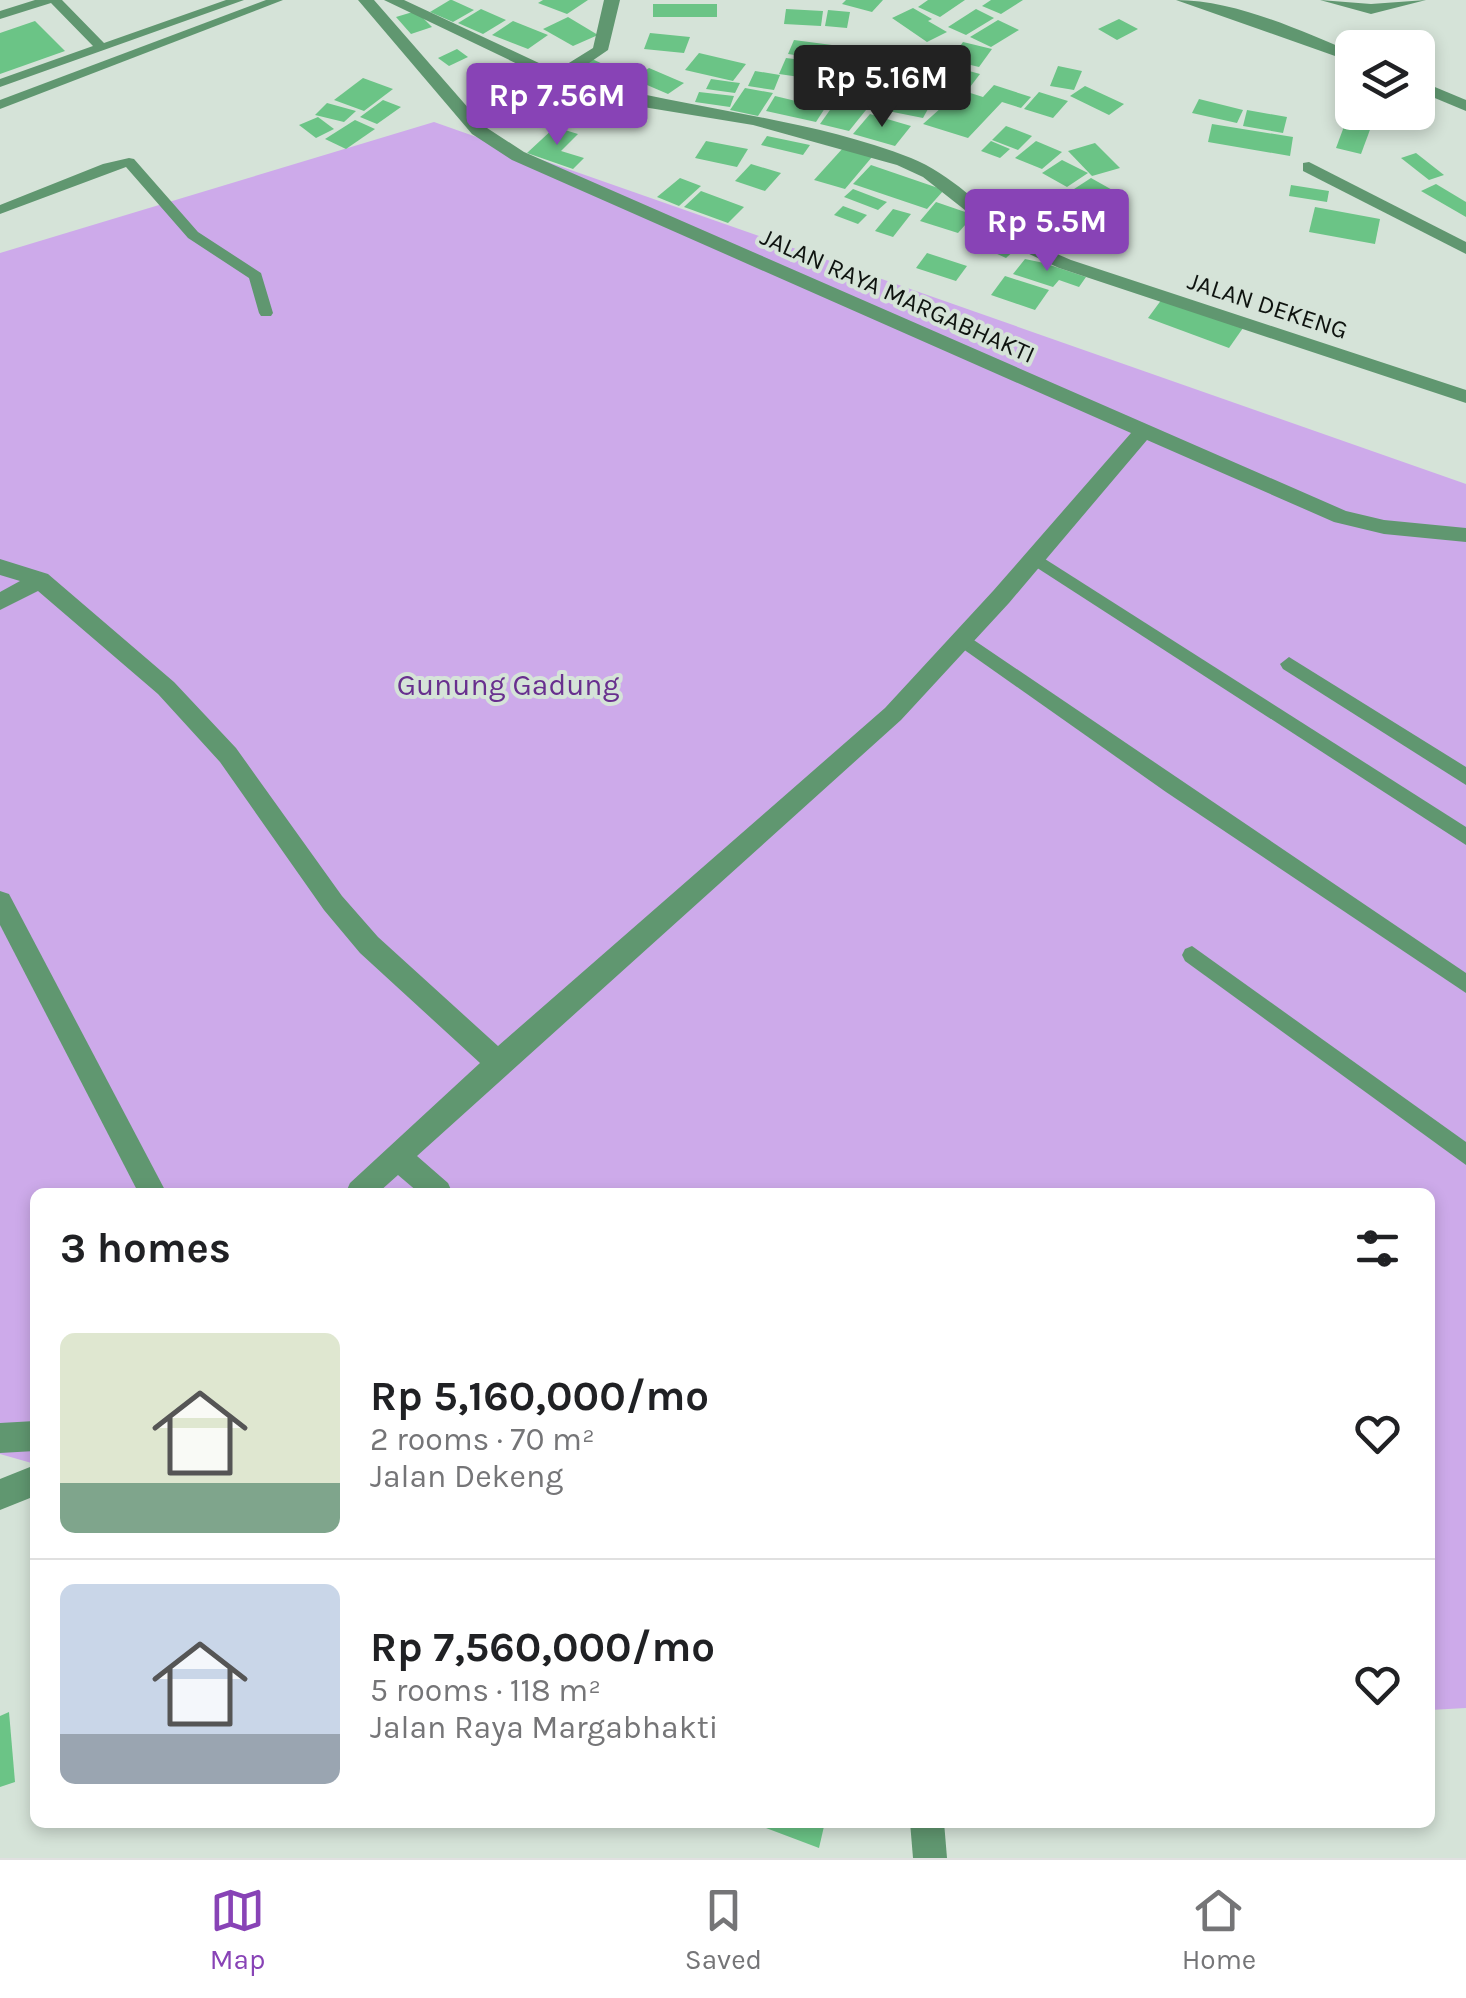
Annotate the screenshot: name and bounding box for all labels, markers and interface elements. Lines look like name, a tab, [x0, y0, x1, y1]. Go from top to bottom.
map controls	[1335, 30, 1435, 130]
button: layers	[1335, 30, 1435, 130]
pin: Rp 5.16M	[779, 45, 985, 130]
text: Rp 5.16M	[816, 59, 948, 96]
pin: Rp 7.56M	[454, 63, 660, 148]
text: Rp 7.56M	[488, 77, 626, 114]
pin: Rp 5.5M	[955, 189, 1139, 274]
text: Rp 5.5M	[987, 203, 1107, 240]
street label: JALAN RAYA MARGABHAKTI	[756, 222, 1040, 369]
street label: JALAN DEKENG	[1184, 266, 1352, 345]
park label: Gunung Gadung	[397, 667, 619, 703]
icon: filters	[1350, 1221, 1405, 1276]
text: 3 homes	[60, 1223, 231, 1273]
text: Rp 5,160,000/mo	[370, 1371, 709, 1421]
icon: home	[140, 1373, 260, 1493]
icon: heart	[1350, 1406, 1405, 1461]
text: 2 rooms · 70 m²	[370, 1421, 595, 1458]
text: Jalan Dekeng	[370, 1458, 563, 1495]
text: Rp 7,560,000/mo	[370, 1622, 715, 1672]
icon: home	[140, 1624, 260, 1744]
icon: heart	[1350, 1657, 1405, 1712]
text: 5 rooms · 118 m²	[370, 1672, 601, 1709]
text: Jalan Raya Margabhakti	[370, 1709, 718, 1746]
tab: Map	[210, 1883, 265, 1976]
tab: Saved	[685, 1883, 762, 1976]
tab: Home	[1182, 1883, 1256, 1976]

